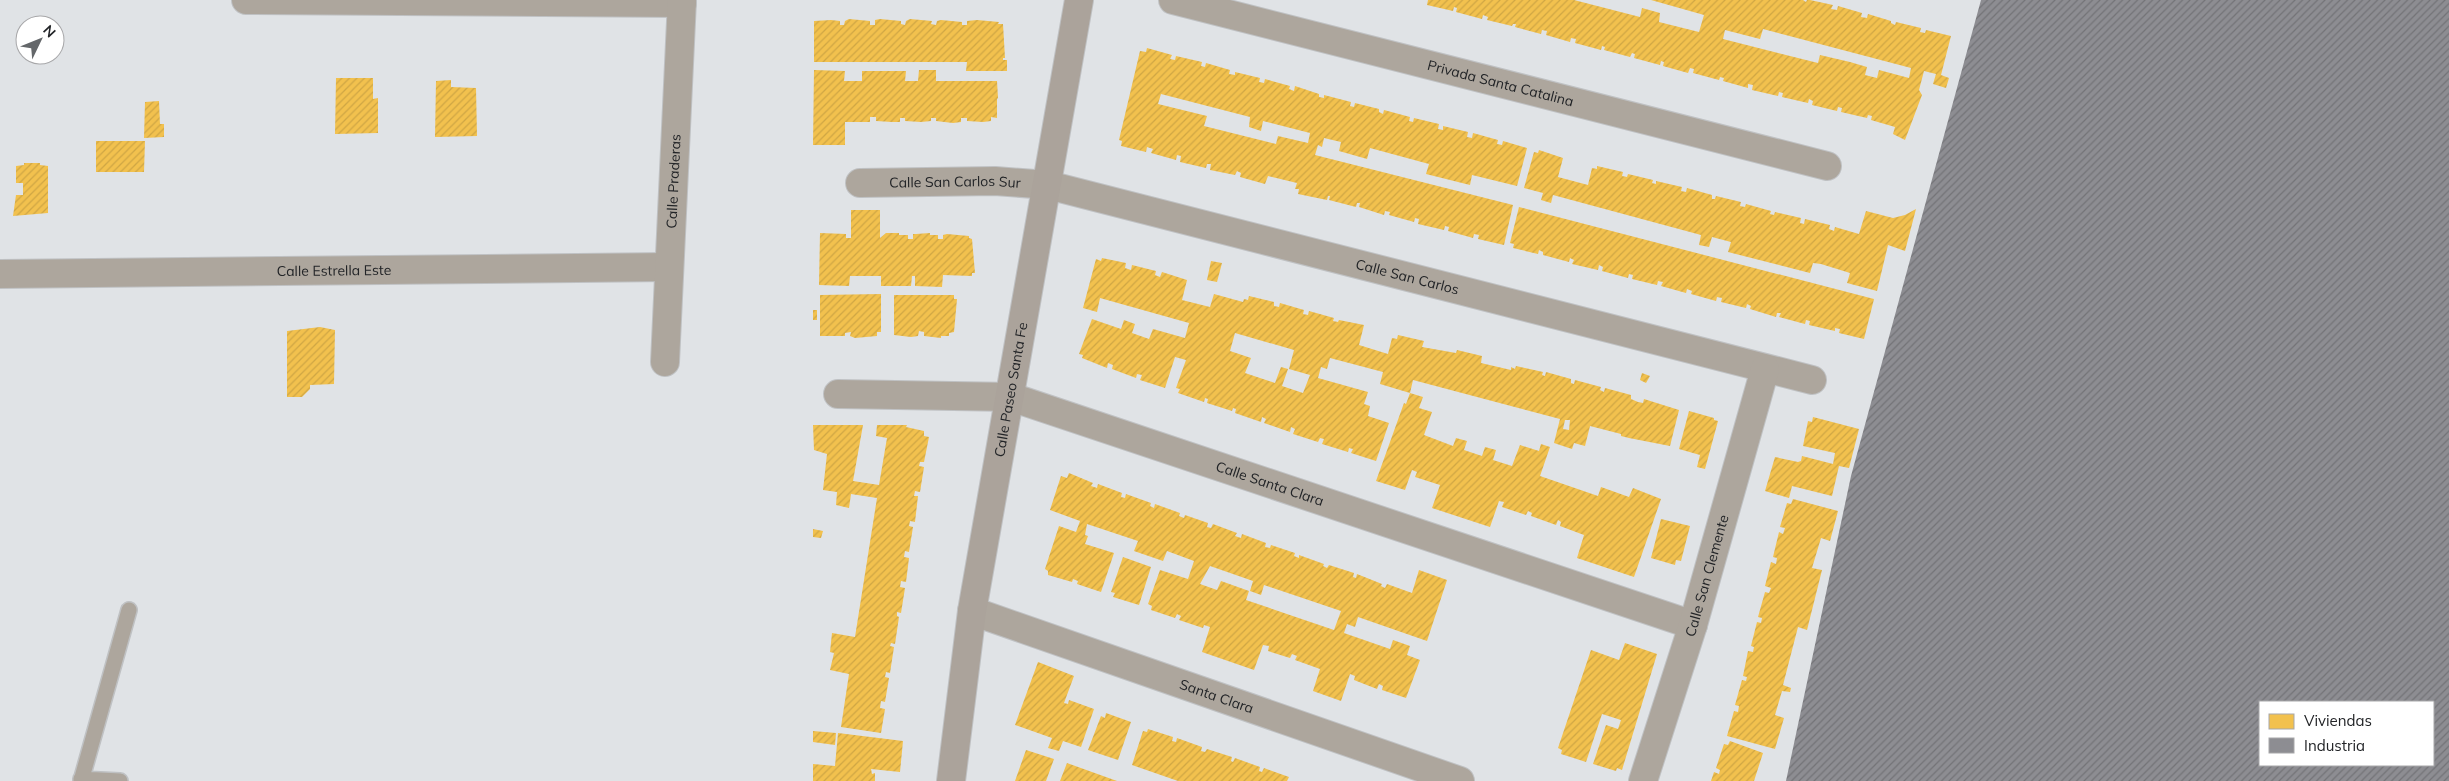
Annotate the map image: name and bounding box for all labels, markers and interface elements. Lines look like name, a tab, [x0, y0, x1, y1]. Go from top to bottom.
north arrow	[15, 15, 65, 65]
text: N	[39, 21, 60, 41]
street label: Privada Santa Catalina	[1426, 56, 1576, 110]
street label: Calle Praderas	[662, 134, 685, 229]
street label: Calle San Carlos Sur	[889, 172, 1022, 192]
street label: Calle San Carlos	[1354, 255, 1461, 299]
street label: Calle Estrella Este	[277, 261, 391, 280]
street label: Calle Paseo Santa Fe	[990, 321, 1031, 459]
street label: Calle Santa Clara	[1214, 457, 1326, 510]
street label: Calle San Clemente	[1681, 513, 1733, 639]
street label: Santa Clara	[1177, 675, 1256, 717]
legend	[2259, 701, 2434, 766]
text: Viviendas	[2304, 711, 2372, 730]
text: Industria	[2304, 736, 2365, 755]

